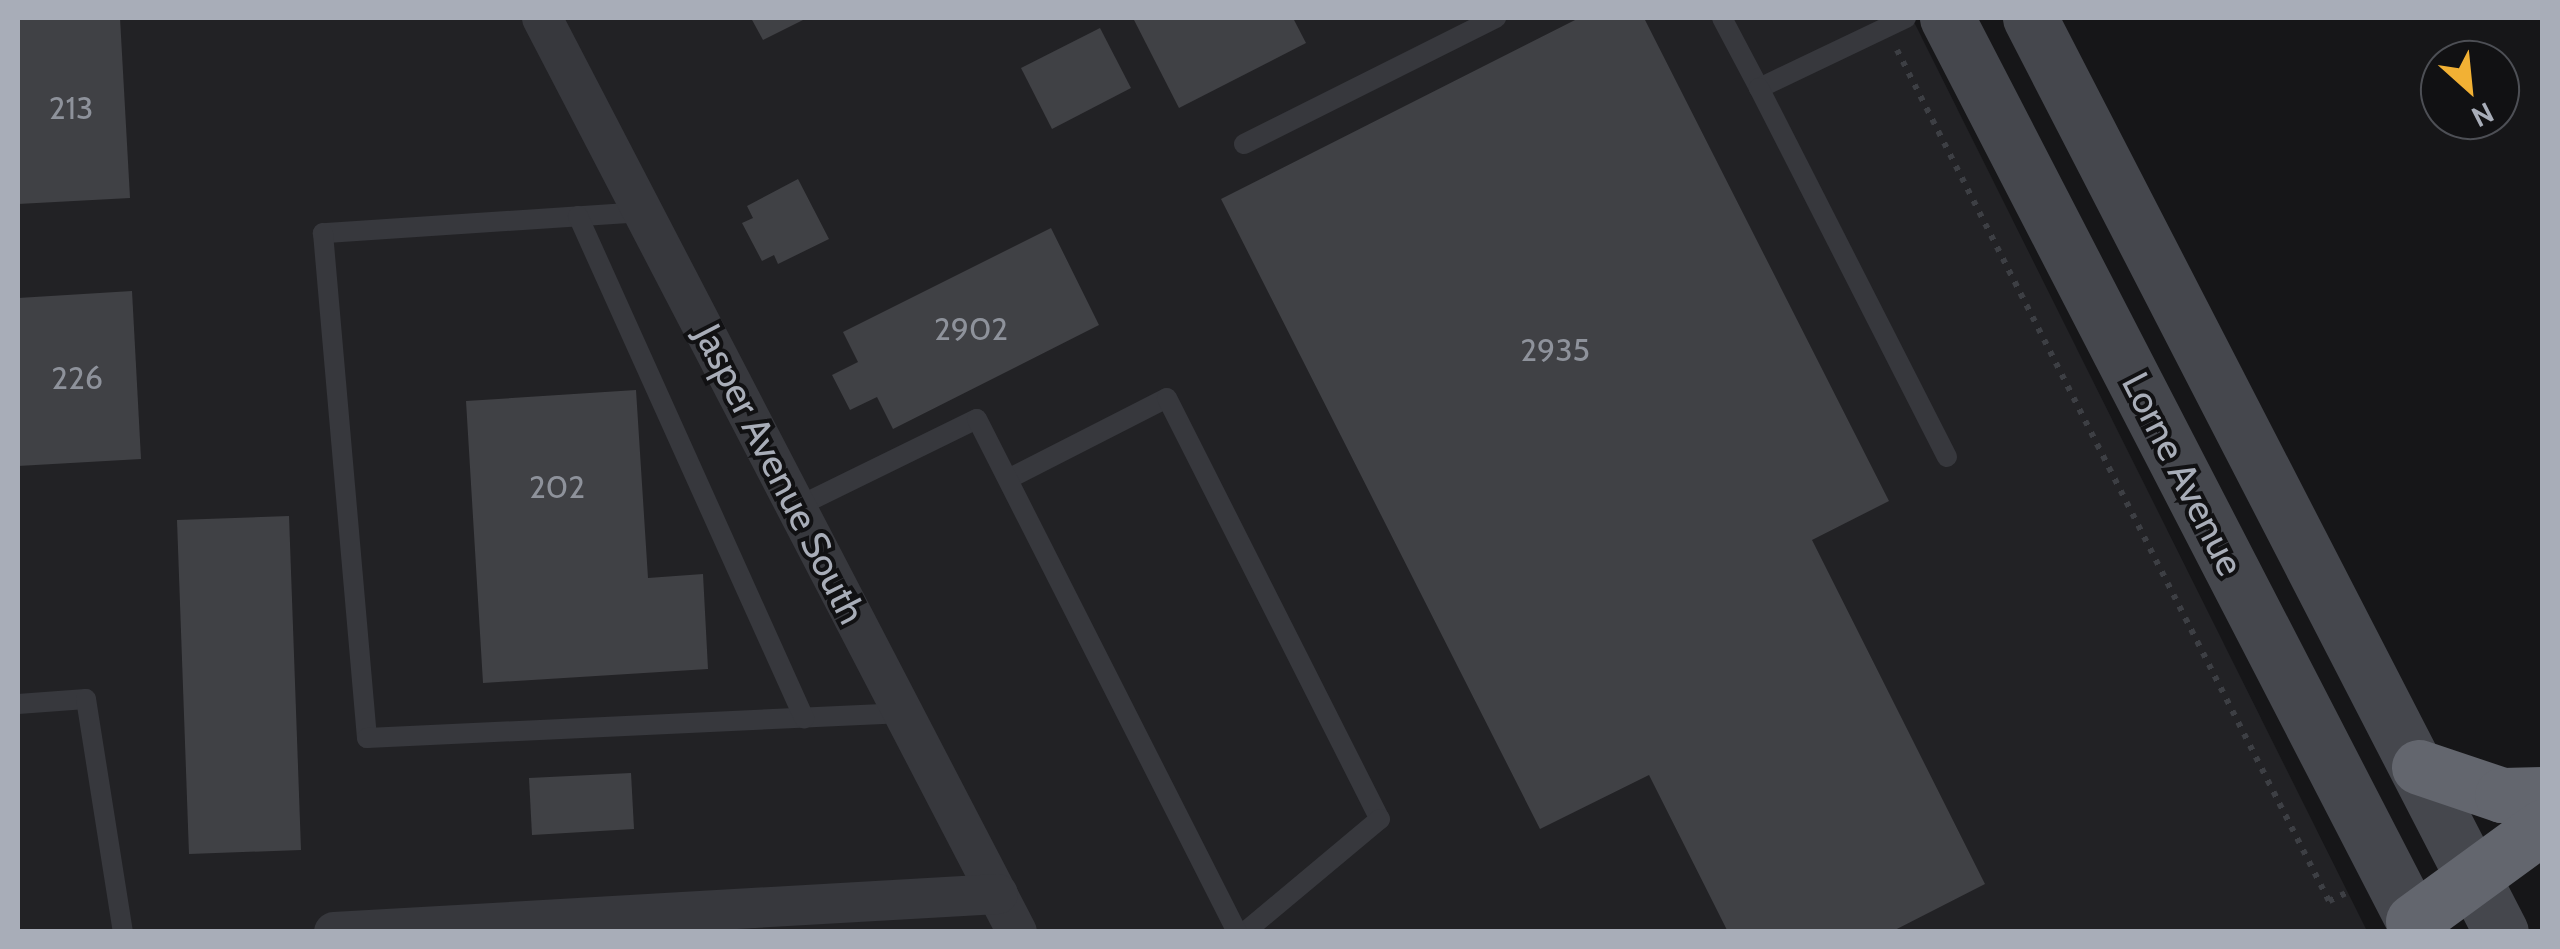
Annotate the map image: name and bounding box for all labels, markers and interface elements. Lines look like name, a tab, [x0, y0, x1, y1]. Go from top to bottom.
north arrow	[2420, 40, 2520, 140]
house number: 213	[49, 89, 93, 127]
text: N	[2466, 95, 2499, 135]
house number: 2902	[934, 310, 1008, 348]
street label: Jasper Avenue South	[685, 317, 875, 631]
house number: 2935	[1520, 331, 1590, 369]
house number: 226	[51, 359, 103, 397]
street label: Lorne Avenue	[2112, 365, 2254, 583]
house number: 202	[529, 468, 585, 506]

